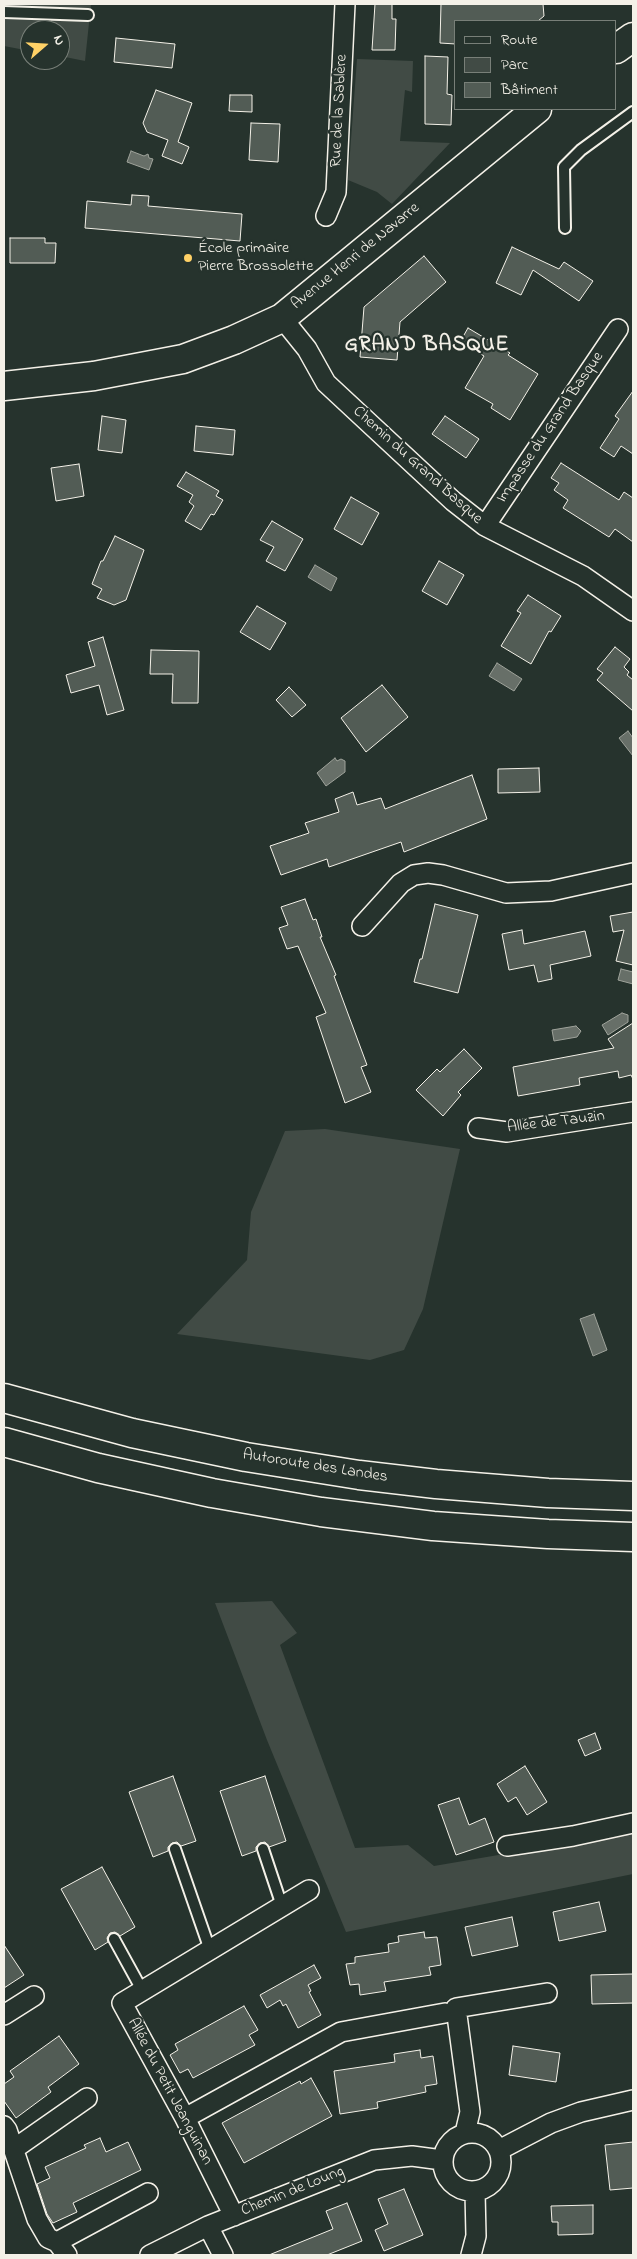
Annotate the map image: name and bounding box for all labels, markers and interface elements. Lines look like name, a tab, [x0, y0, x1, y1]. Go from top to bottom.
north arrow	[20, 20, 70, 70]
legend	[454, 20, 617, 110]
text: Route	[501, 29, 537, 51]
text: N	[47, 32, 70, 48]
street label: Rue de la Sablère	[327, 54, 353, 168]
text: Parc	[501, 54, 528, 76]
text: Bâtiment	[501, 79, 558, 101]
street label: Avenue Henri de Navarre	[288, 199, 424, 315]
place label: École primaire Pierre Brossolette	[198, 239, 313, 277]
marker: École primaire Pierre Brossolette	[182, 252, 194, 264]
district label: GRAND BASQUE	[343, 334, 511, 360]
street label: Impasse du Grand Basque	[493, 349, 609, 507]
street label: Chemin du Grand Basque	[348, 403, 486, 529]
street label: Allée de Tauzin	[506, 1107, 606, 1139]
street label: Autoroute des Landes	[241, 1446, 389, 1488]
street label: Allée du Petit Jeanguinan	[122, 2015, 216, 2169]
street label: Chemin de Loung	[239, 2163, 347, 2221]

